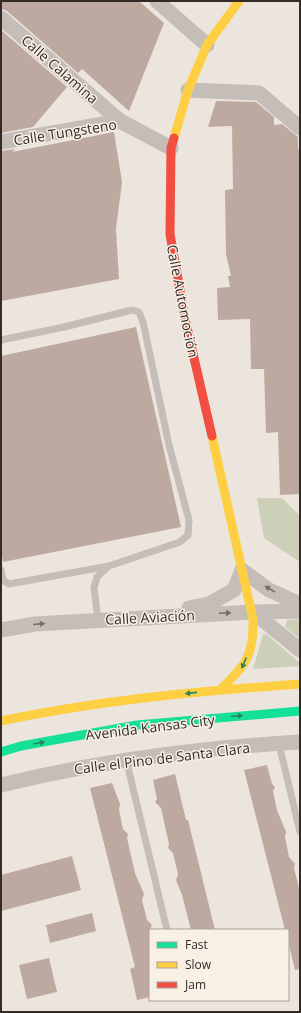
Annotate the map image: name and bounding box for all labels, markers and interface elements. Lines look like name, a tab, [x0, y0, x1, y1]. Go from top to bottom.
street label: Calle Calamina	[18, 30, 102, 108]
street label: Calle Tungsteno	[12, 114, 118, 150]
street label: Calle Automoción	[163, 243, 203, 359]
one-way arrow	[264, 586, 276, 593]
street label: Calle Aviación	[105, 605, 195, 629]
one-way arrow	[219, 610, 231, 617]
one-way arrow	[33, 620, 45, 627]
one-way arrow	[240, 657, 247, 669]
one-way arrow	[185, 689, 197, 696]
street label: Avenida Kansas City	[84, 710, 217, 744]
one-way arrow	[231, 713, 243, 719]
street label: Calle el Pino de Santa Clara	[73, 738, 251, 778]
one-way arrow	[33, 740, 45, 746]
legend	[149, 929, 289, 1001]
text: Fast	[185, 936, 208, 953]
text: Slow	[185, 956, 212, 973]
text: Jam	[184, 976, 206, 993]

